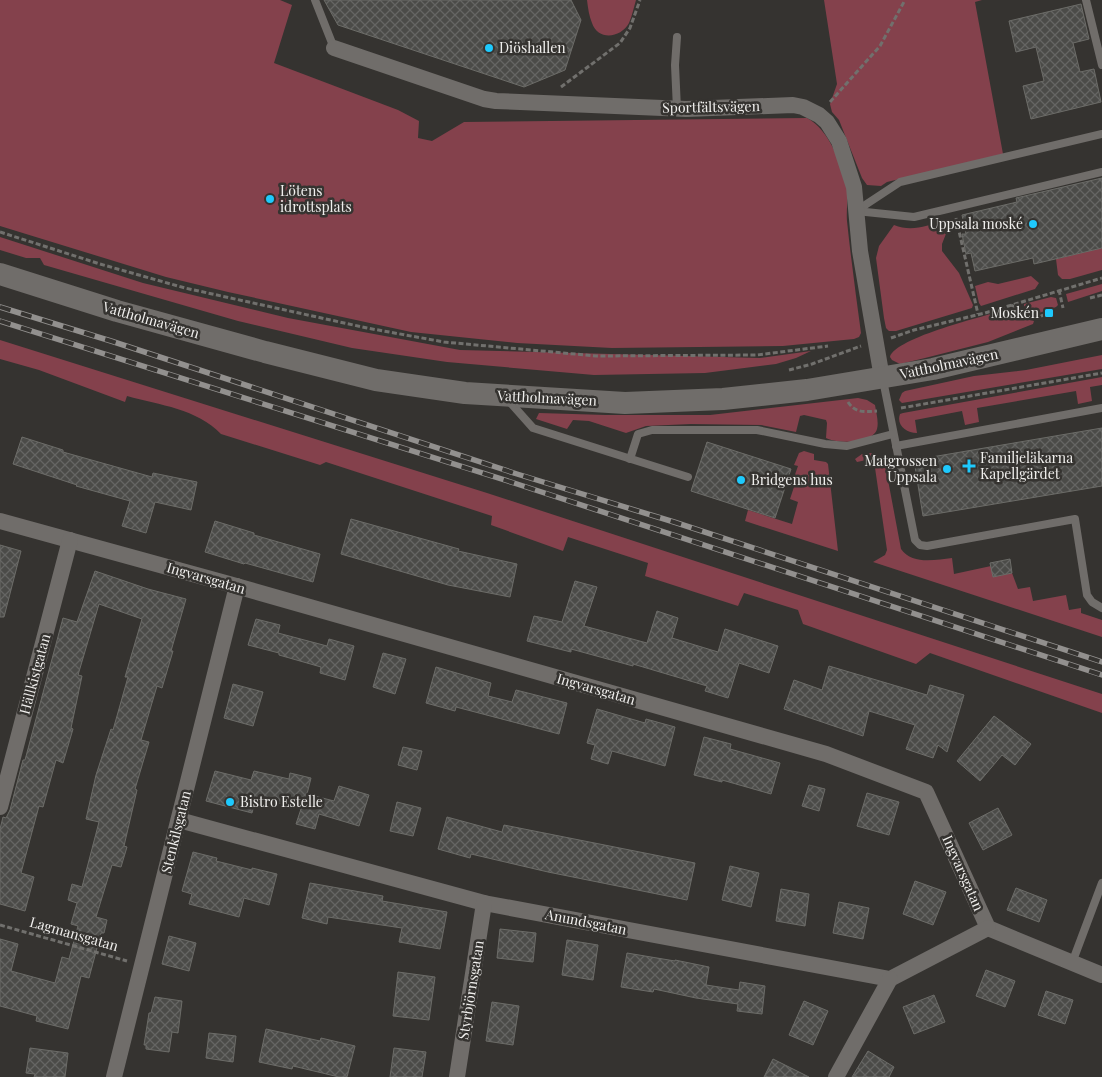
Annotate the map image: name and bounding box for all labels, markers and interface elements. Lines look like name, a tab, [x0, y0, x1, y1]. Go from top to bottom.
place label: Diöshallen	[499, 38, 566, 57]
marker: Diöshallen	[483, 42, 495, 54]
street label: Sportfältsvägen	[662, 96, 761, 117]
place label: Lötens idrottsplats	[280, 181, 352, 216]
marker: Lötens idrottsplats	[264, 193, 276, 205]
place label: Uppsala moské	[929, 214, 1023, 233]
marker: Uppsala moské	[1027, 218, 1039, 230]
street label: Vattholmavägen	[100, 296, 202, 343]
place label: Moskén	[990, 303, 1040, 322]
marker: Moskén	[1043, 307, 1055, 319]
street label: Vattholmavägen	[897, 344, 1000, 383]
street label: Vattholmavägen	[496, 385, 598, 410]
place label: Familjeläkarna Kapellgärdet	[980, 448, 1073, 483]
place label: Matgrossen Uppsala	[864, 451, 938, 486]
marker: Familjeläkarna Kapellgärdet	[962, 459, 976, 473]
marker: Matgrossen Uppsala	[941, 463, 953, 475]
place label: Bridgens hus	[751, 470, 833, 489]
marker: Bridgens hus	[735, 474, 747, 486]
street label: Ingvarsgatan	[165, 557, 248, 598]
street label: Hällkistgatan	[15, 631, 55, 716]
street label: Ingvarsgatan	[555, 668, 638, 709]
street label: Stenkilsgatan	[156, 788, 195, 875]
place label: Bistro Estelle	[240, 792, 323, 811]
marker: Bistro Estelle	[224, 796, 236, 808]
street label: Ingvarsgatan	[938, 832, 989, 914]
street label: Anundsgatan	[543, 904, 629, 939]
street label: Lagmansgatan	[28, 912, 121, 955]
street label: Styrbjörnsgatan	[453, 938, 488, 1041]

